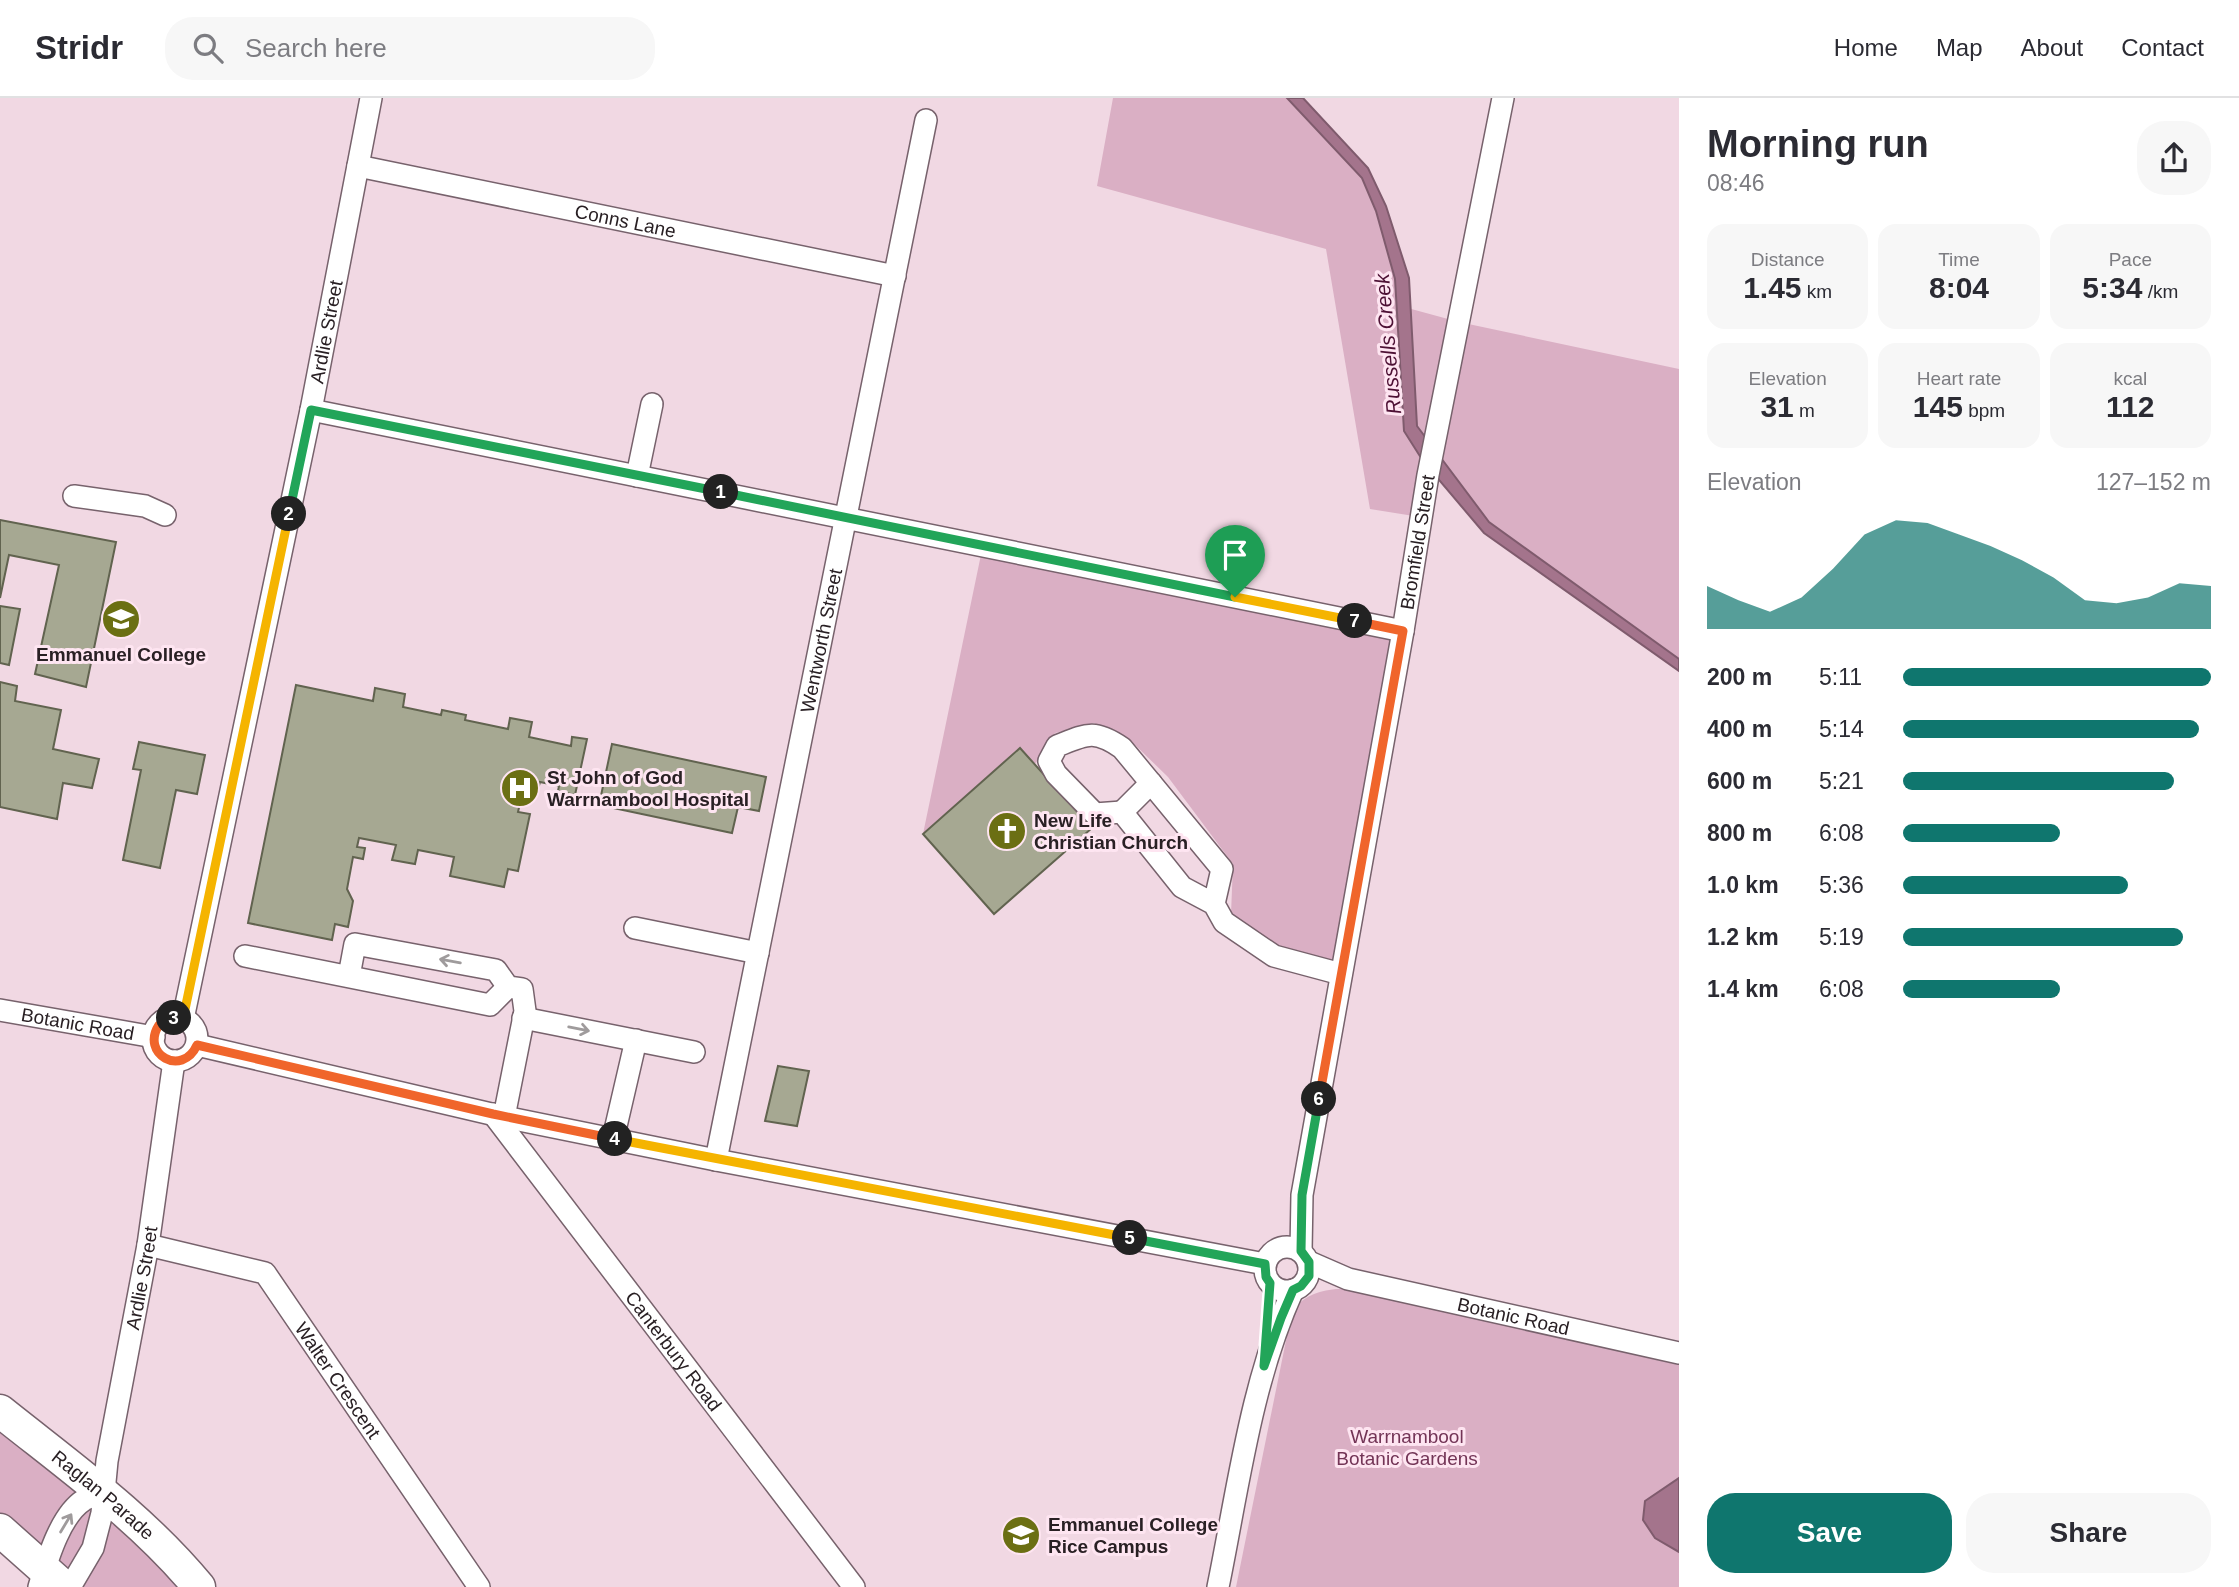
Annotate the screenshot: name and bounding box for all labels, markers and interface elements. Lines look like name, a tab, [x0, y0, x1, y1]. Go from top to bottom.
search box	[165, 17, 655, 80]
text: Stridr	[35, 29, 123, 66]
icon: search	[189, 29, 227, 67]
text: Search here	[245, 33, 387, 63]
text: Home	[1834, 34, 1898, 61]
text: Map	[1936, 34, 1983, 61]
text: About	[2021, 34, 2083, 61]
text: Contact	[2121, 34, 2204, 61]
button: share	[2137, 121, 2211, 195]
text: Morning run	[1707, 123, 1929, 165]
text: 08:46	[1707, 170, 1765, 196]
street label: Conns Lane	[573, 201, 678, 242]
text: Distance	[1751, 249, 1825, 270]
text: Time	[1938, 249, 1980, 270]
text: Pace	[2109, 249, 2152, 270]
water label: Russells Creek	[1370, 271, 1405, 415]
text: 1.45	[1743, 271, 1802, 304]
text: 8:04	[1929, 271, 1989, 304]
text: 5:34	[2082, 271, 2142, 304]
street label: Ardlie Street	[306, 278, 347, 385]
text: km	[1802, 281, 1832, 302]
text: /km	[2142, 281, 2178, 302]
text: Elevation	[1749, 368, 1827, 389]
text: Heart rate	[1917, 368, 2001, 389]
text: kcal	[2113, 368, 2147, 389]
text: 31	[1760, 390, 1794, 423]
text: 145	[1913, 390, 1963, 423]
text: 112	[2106, 390, 2155, 423]
text: m	[1794, 400, 1815, 421]
text: bpm	[1963, 400, 2005, 421]
text: Elevation	[1707, 469, 1802, 495]
text: 127–152 m	[2096, 469, 2211, 495]
street label: Bromfield Street	[1397, 473, 1439, 611]
pin: 1	[704, 474, 738, 510]
text: 1	[715, 481, 726, 502]
pin: 2	[272, 496, 306, 532]
text: 2	[283, 503, 294, 524]
pin	[1205, 525, 1265, 597]
icon: arrive	[1216, 536, 1254, 574]
street label: Wentworth Street	[797, 566, 846, 714]
school or university icon: Emmanuel College	[100, 598, 142, 640]
pin: 7	[1338, 603, 1372, 638]
text: 7	[1349, 610, 1360, 631]
place label: Emmanuel College	[36, 644, 206, 665]
text: 200 m	[1707, 664, 1772, 690]
text: 5:11	[1819, 664, 1862, 690]
text: 400 m	[1707, 716, 1772, 742]
text: 5:14	[1819, 716, 1864, 742]
hospital icon: St John of God Warrnambool Hospital	[499, 767, 541, 809]
place label: St John of God Warrnambool Hospital	[547, 767, 749, 810]
text: 600 m	[1707, 768, 1772, 794]
text: 5:21	[1819, 768, 1864, 794]
church icon: New Life Christian Church	[986, 810, 1028, 852]
place label: New Life Christian Church	[1034, 810, 1188, 853]
text: 800 m	[1707, 820, 1772, 846]
text: 6:08	[1819, 820, 1864, 846]
text: 1.0 km	[1707, 872, 1779, 898]
text: 5:36	[1819, 872, 1864, 898]
text: 1.2 km	[1707, 924, 1779, 950]
text: 5:19	[1819, 924, 1864, 950]
one-way arrow	[439, 954, 462, 968]
text: 1.4 km	[1707, 976, 1779, 1002]
text: 6:08	[1819, 976, 1864, 1002]
pin: 3	[156, 1000, 192, 1035]
street label: Botanic Road	[20, 1004, 136, 1044]
text: 3	[168, 1007, 179, 1028]
one-way arrow	[567, 1023, 590, 1037]
pin: 6	[1302, 1082, 1336, 1116]
text: 6	[1313, 1088, 1324, 1109]
pin: 4	[598, 1122, 632, 1156]
text: 4	[609, 1128, 620, 1149]
pin: 5	[1112, 1220, 1148, 1256]
street label: Ardlie Street	[122, 1224, 162, 1331]
text: 5	[1124, 1227, 1135, 1248]
street label: Canterbury Road	[621, 1287, 726, 1415]
street label: Botanic Road	[1455, 1294, 1571, 1339]
street label: Walter Crescent	[291, 1319, 385, 1443]
park label: Warrnambool Botanic Gardens	[1336, 1426, 1478, 1469]
street label: Raglan Parade	[48, 1446, 158, 1544]
button: Save	[1707, 1493, 1952, 1573]
button: Share	[1966, 1493, 2211, 1573]
one-way arrow	[59, 1513, 73, 1533]
school or university icon: Emmanuel College Rice Campus	[1000, 1514, 1042, 1556]
place label: Emmanuel College Rice Campus	[1048, 1514, 1218, 1557]

